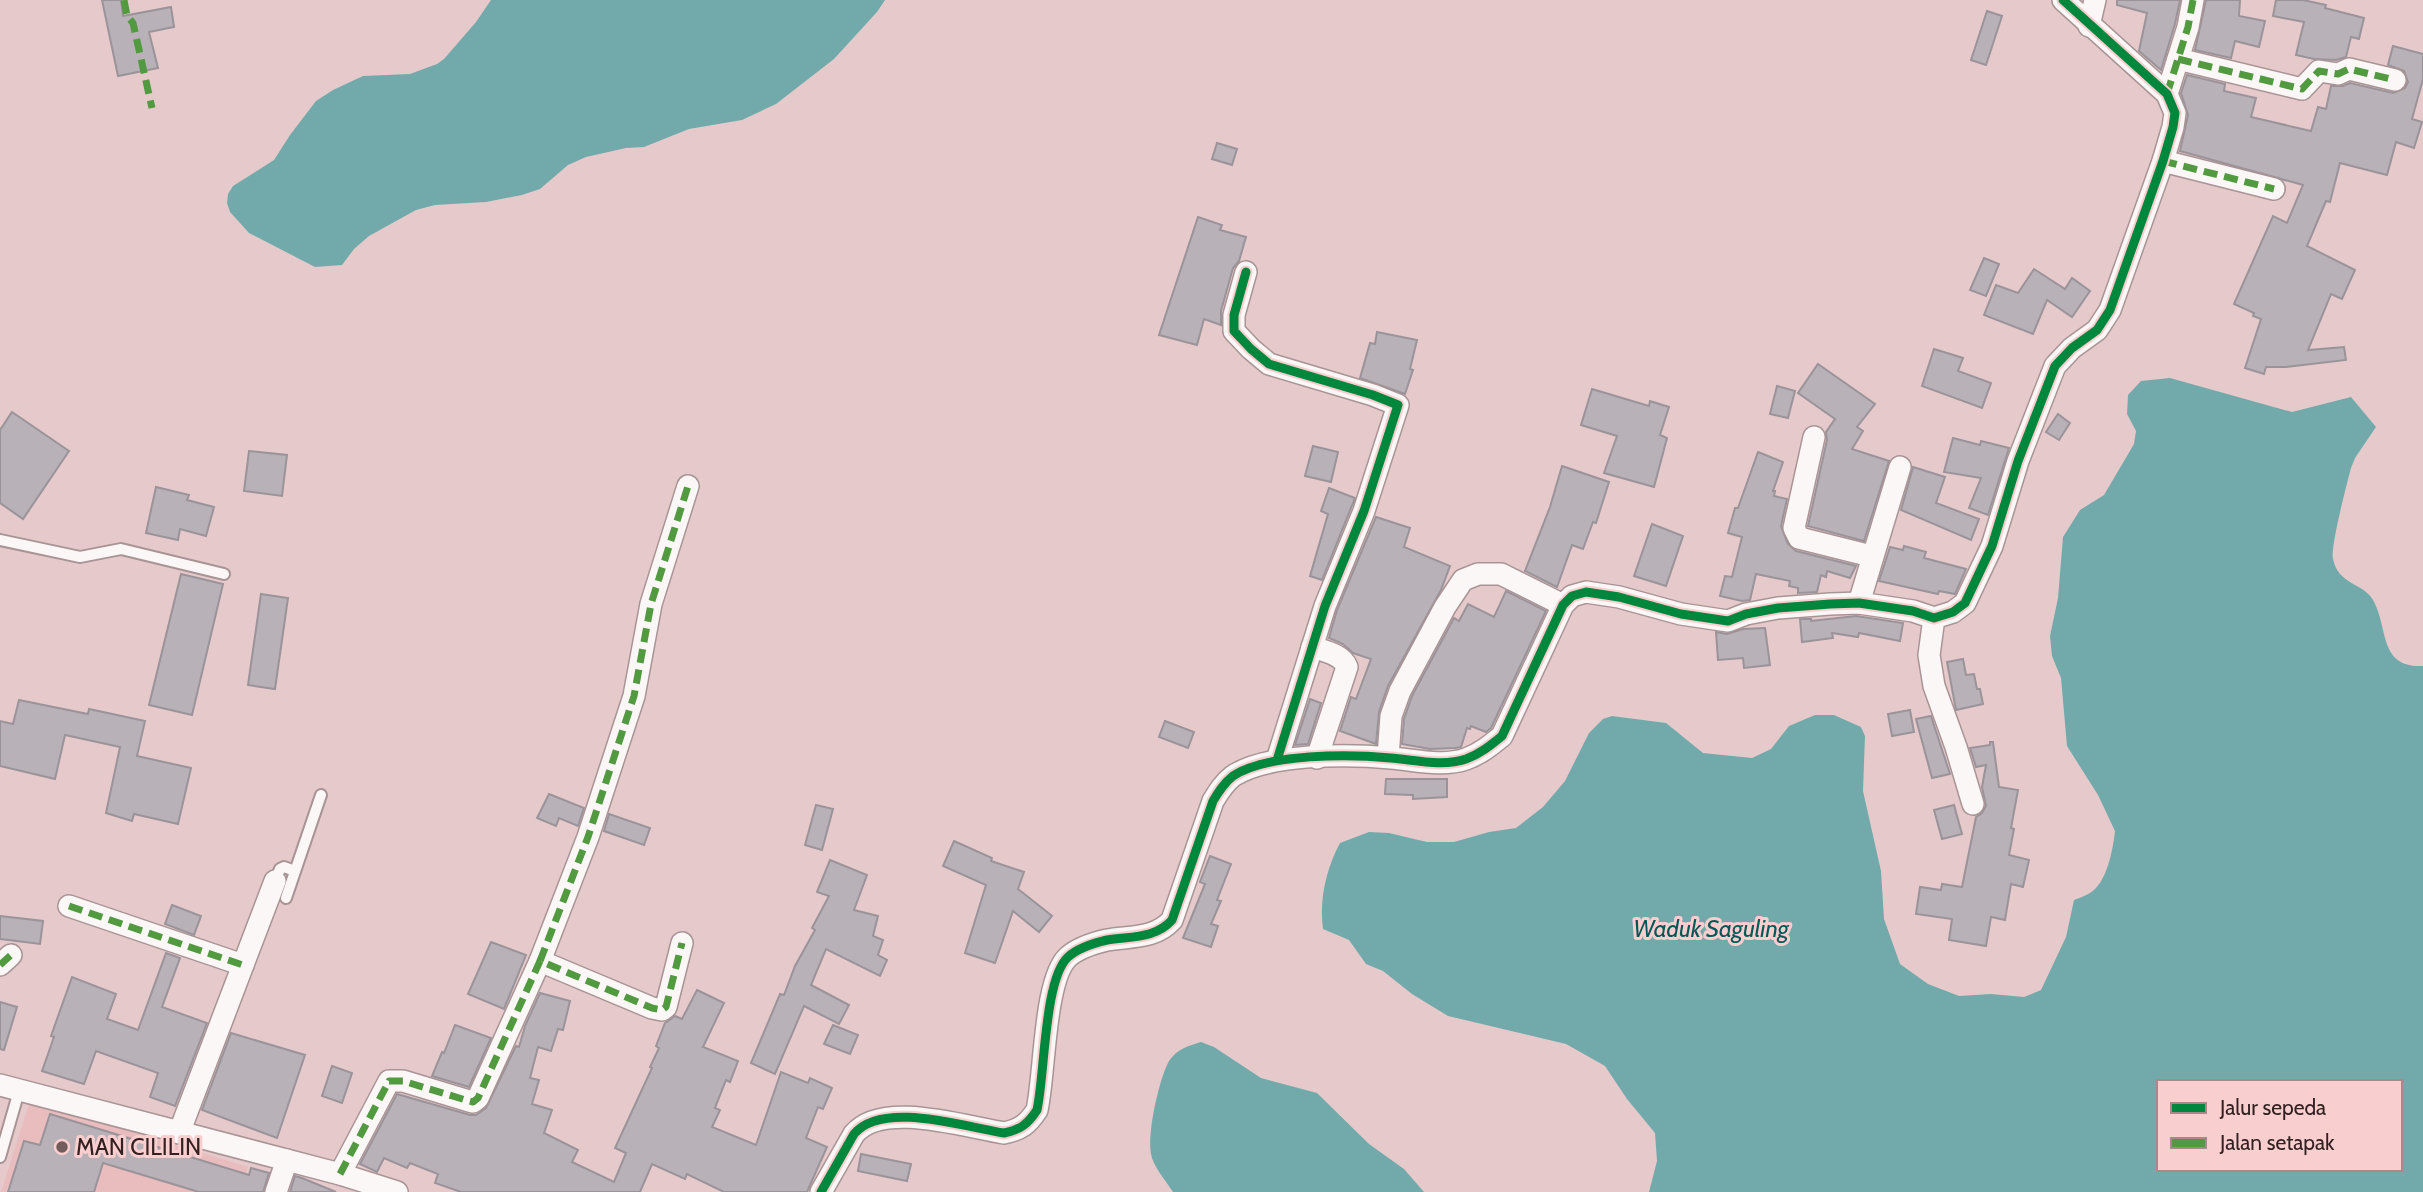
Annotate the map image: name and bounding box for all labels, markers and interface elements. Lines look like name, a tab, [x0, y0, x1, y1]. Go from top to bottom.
water label: Waduk Saguling	[1633, 914, 1790, 943]
legend	[2157, 1080, 2402, 1171]
text: Jalur sepeda	[2219, 1095, 2326, 1120]
text: Jalan setapak	[2219, 1130, 2335, 1155]
place label: MAN CILILIN	[76, 1133, 201, 1161]
marker: MAN CILILIN	[54, 1139, 70, 1155]

